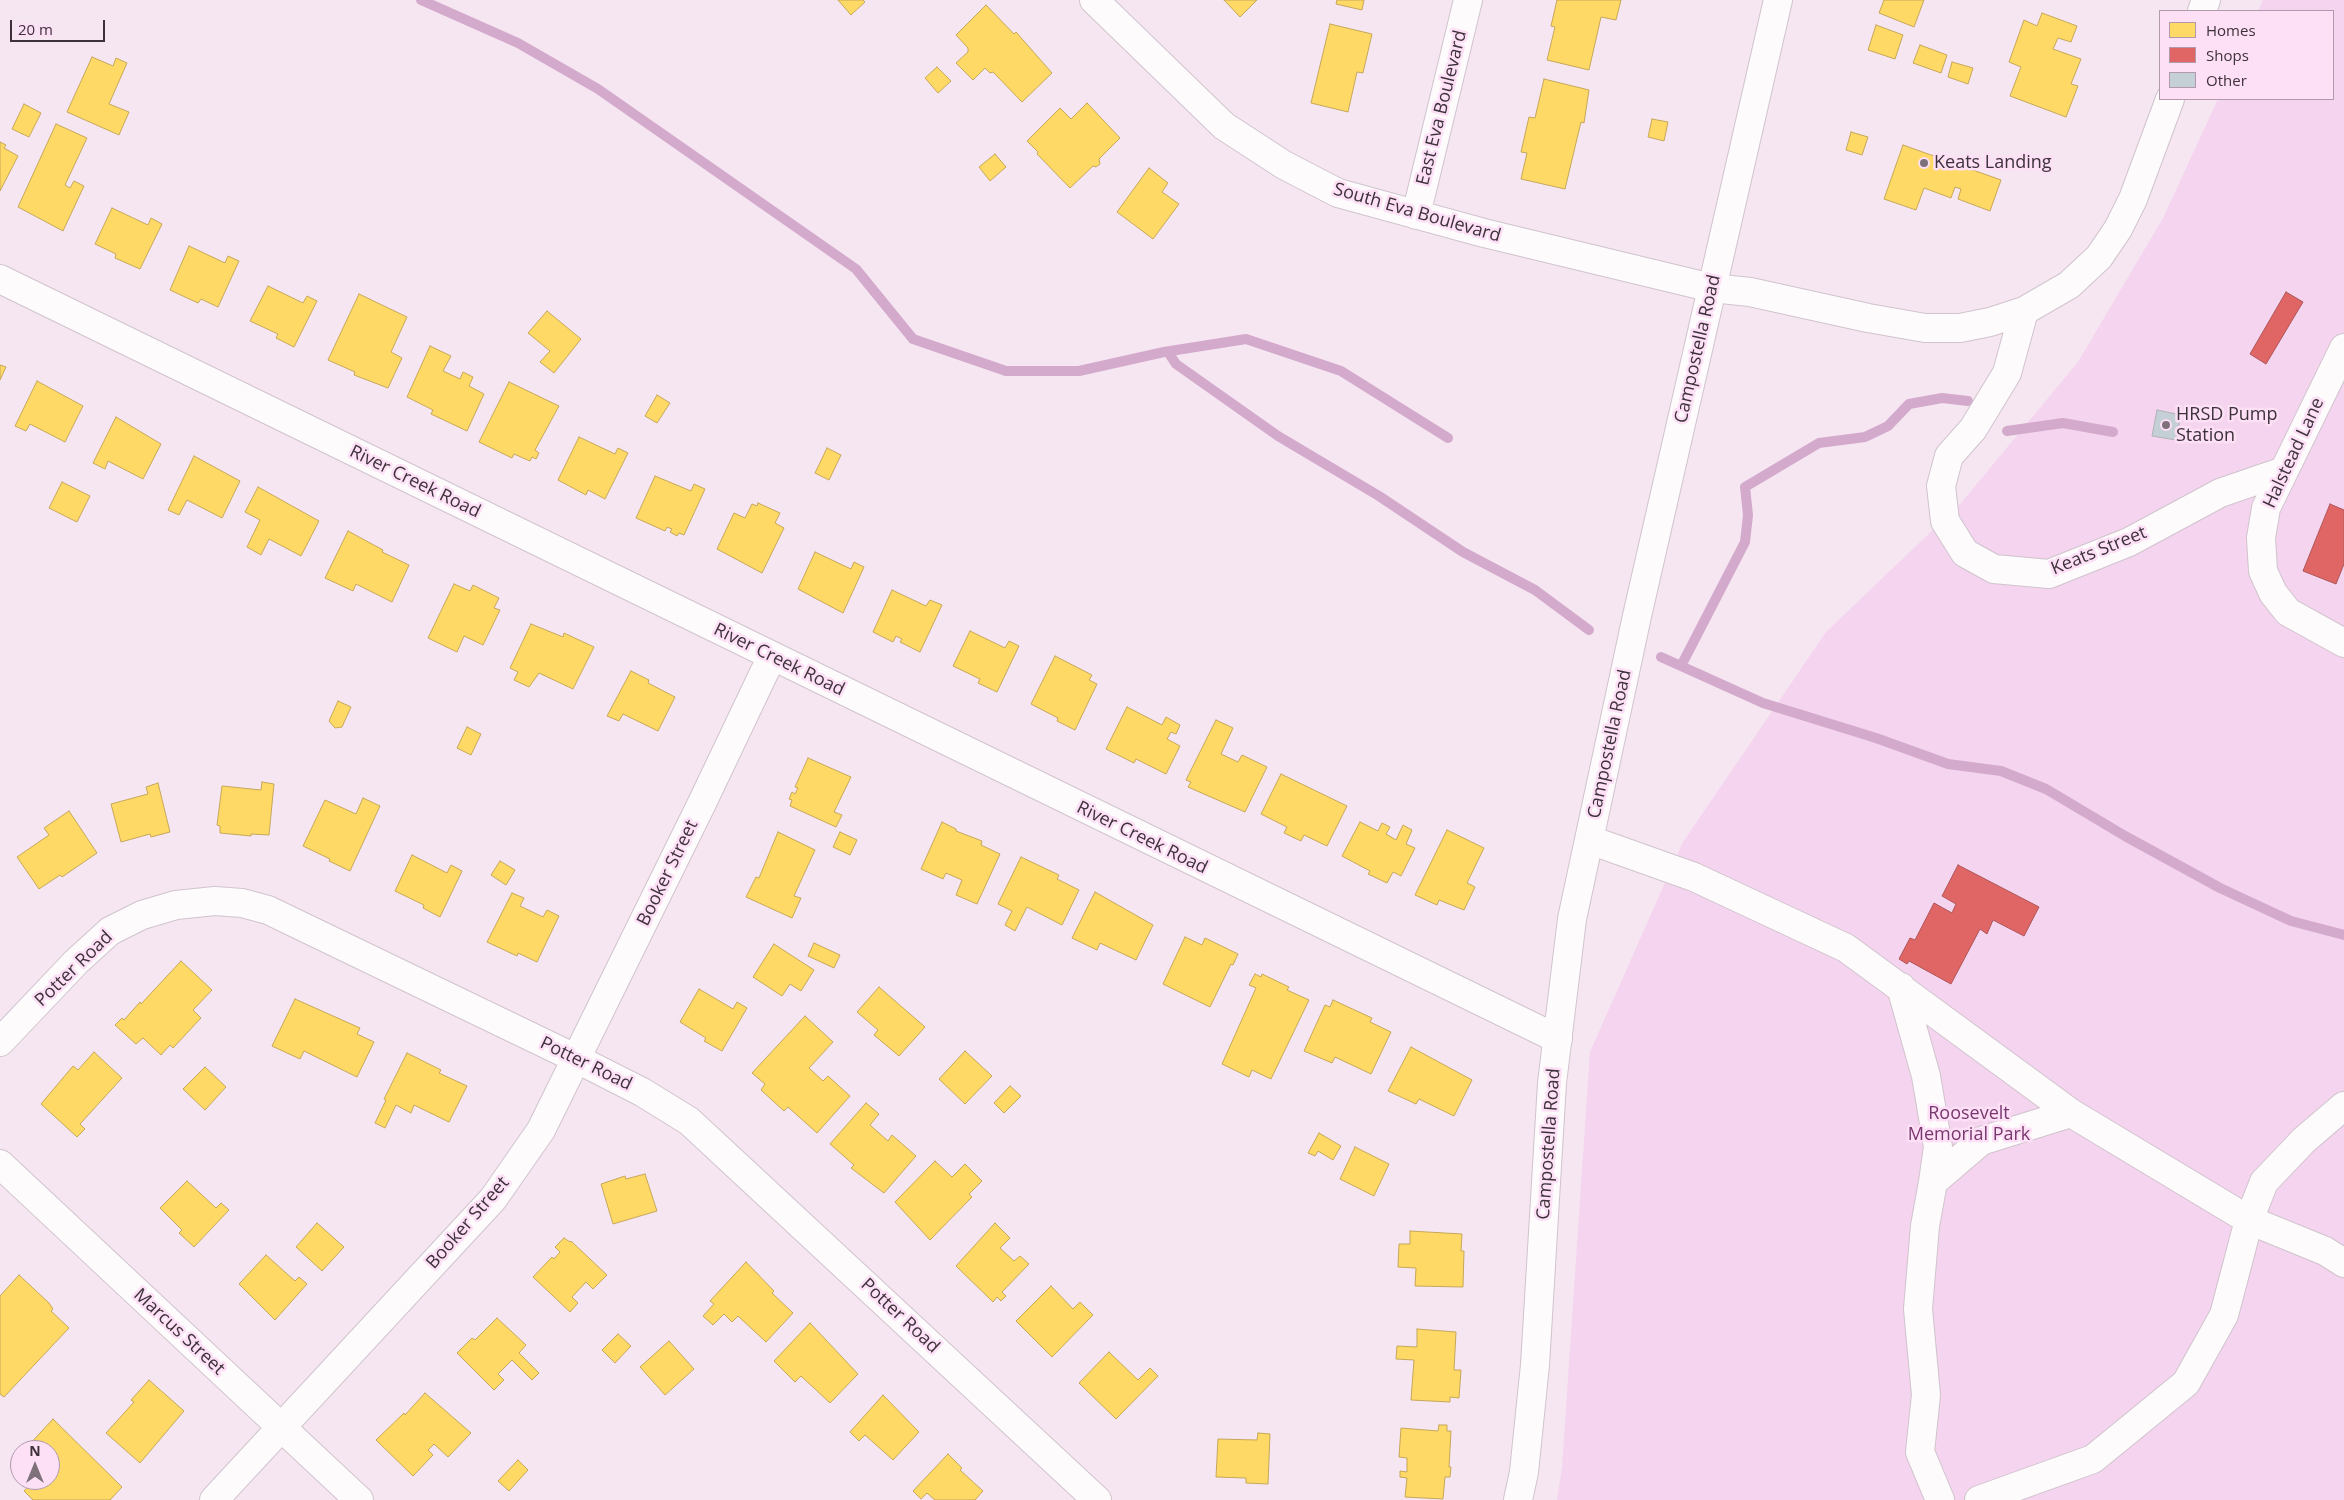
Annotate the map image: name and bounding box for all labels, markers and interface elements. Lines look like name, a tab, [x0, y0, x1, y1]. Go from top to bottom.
scale bar	[12, 10, 108, 42]
legend	[2159, 10, 2334, 100]
text: 20 m	[18, 19, 53, 39]
text: Homes	[2206, 20, 2256, 40]
street label: East Eva Boulevard	[1412, 28, 1472, 188]
text: Shops	[2206, 45, 2249, 65]
text: Other	[2206, 70, 2247, 90]
place label: Keats Landing	[1934, 152, 2052, 174]
marker: Keats Landing	[1918, 157, 1930, 169]
street label: South Eva Boulevard	[1331, 179, 1503, 247]
street label: Campostella Road	[1670, 273, 1726, 425]
street label: Halstead Lane	[2259, 394, 2329, 512]
place label: HRSD Pump Station	[2176, 404, 2278, 446]
marker: HRSD Pump Station	[2160, 419, 2172, 431]
street label: River Creek Road	[346, 441, 484, 523]
street label: Keats Street	[2048, 522, 2150, 580]
street label: River Creek Road	[710, 619, 848, 701]
street label: Campostella Road	[1584, 668, 1636, 820]
street label: River Creek Road	[1073, 797, 1211, 879]
street label: Booker Street	[633, 817, 703, 929]
street label: Potter Road	[31, 927, 117, 1011]
street label: Potter Road	[537, 1032, 635, 1096]
street label: Campostella Road	[1533, 1068, 1565, 1220]
park label: Roosevelt Memorial Park	[1908, 1103, 2030, 1146]
street label: Booker Street	[422, 1172, 514, 1274]
street label: Potter Road	[856, 1274, 944, 1358]
street label: Marcus Street	[129, 1284, 229, 1380]
north arrow	[10, 1440, 60, 1490]
text: N	[29, 1441, 41, 1460]

